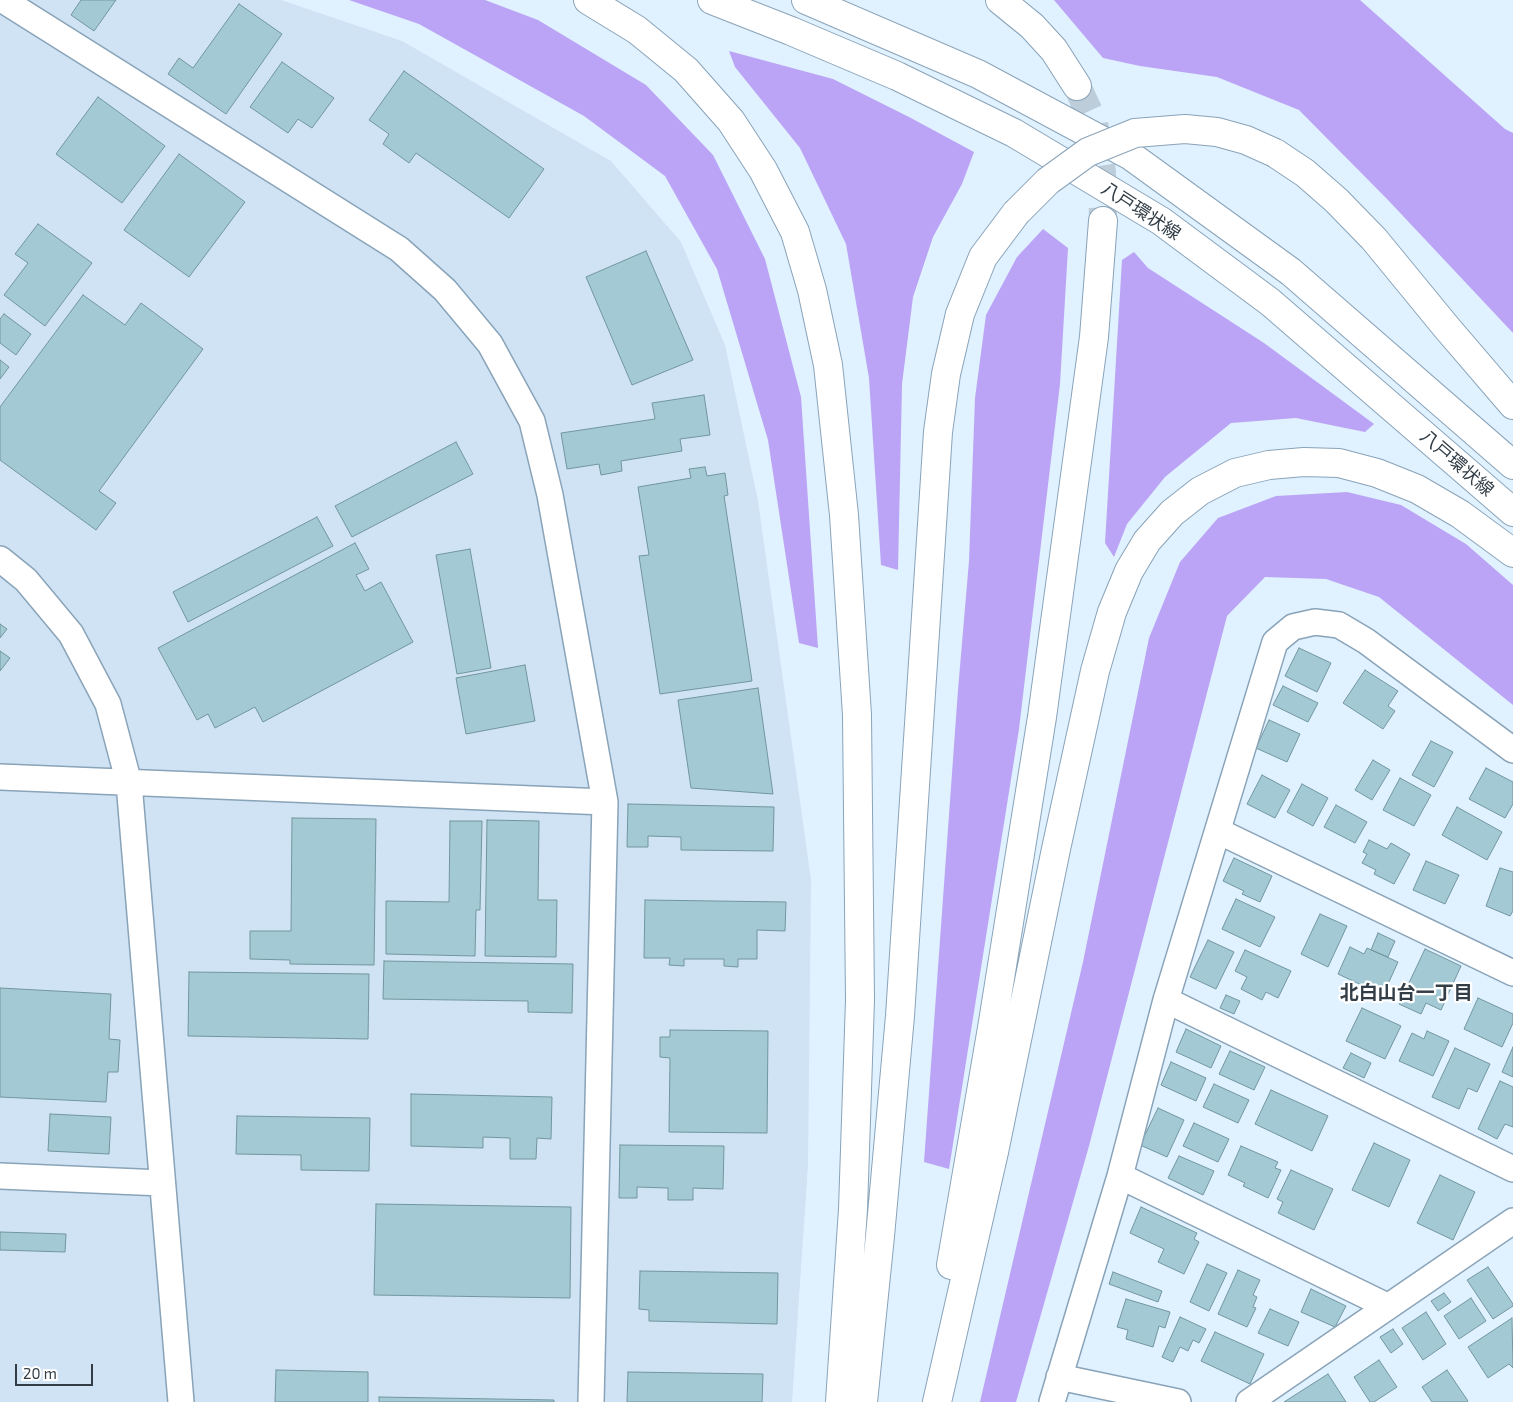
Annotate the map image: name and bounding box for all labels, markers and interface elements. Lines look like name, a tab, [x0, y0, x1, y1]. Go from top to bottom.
street label: 八戸環状線	[1097, 177, 1185, 245]
street label: 八戸環状線	[1416, 425, 1498, 501]
district label: 北白山台一丁目	[1340, 982, 1472, 1004]
scale bar	[18, 1354, 95, 1386]
text: 20 m	[23, 1364, 57, 1382]

